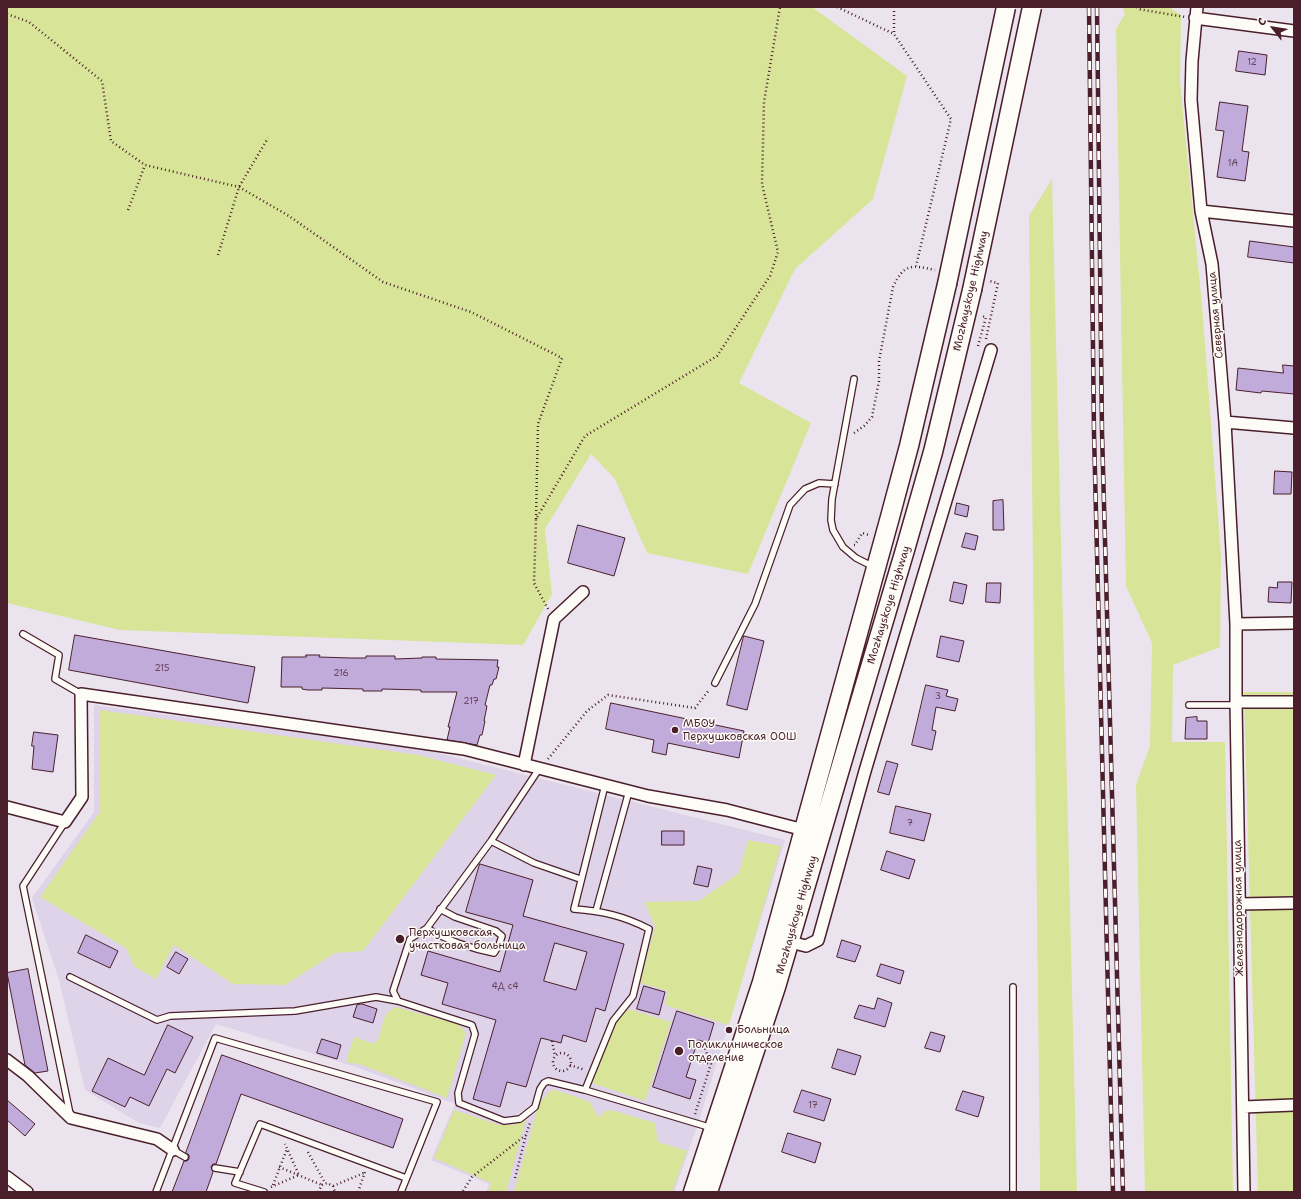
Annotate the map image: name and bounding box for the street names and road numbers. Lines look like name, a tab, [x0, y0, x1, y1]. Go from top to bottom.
street label: Mozhayskoye Highway	[951, 229, 991, 353]
street label: Северная улица	[1206, 271, 1226, 359]
street label: Mozhayskoye Highway	[865, 544, 913, 666]
street label: Железнодорожная улица	[1231, 840, 1247, 976]
street label: Mozhayskoye Highway	[774, 854, 820, 976]

